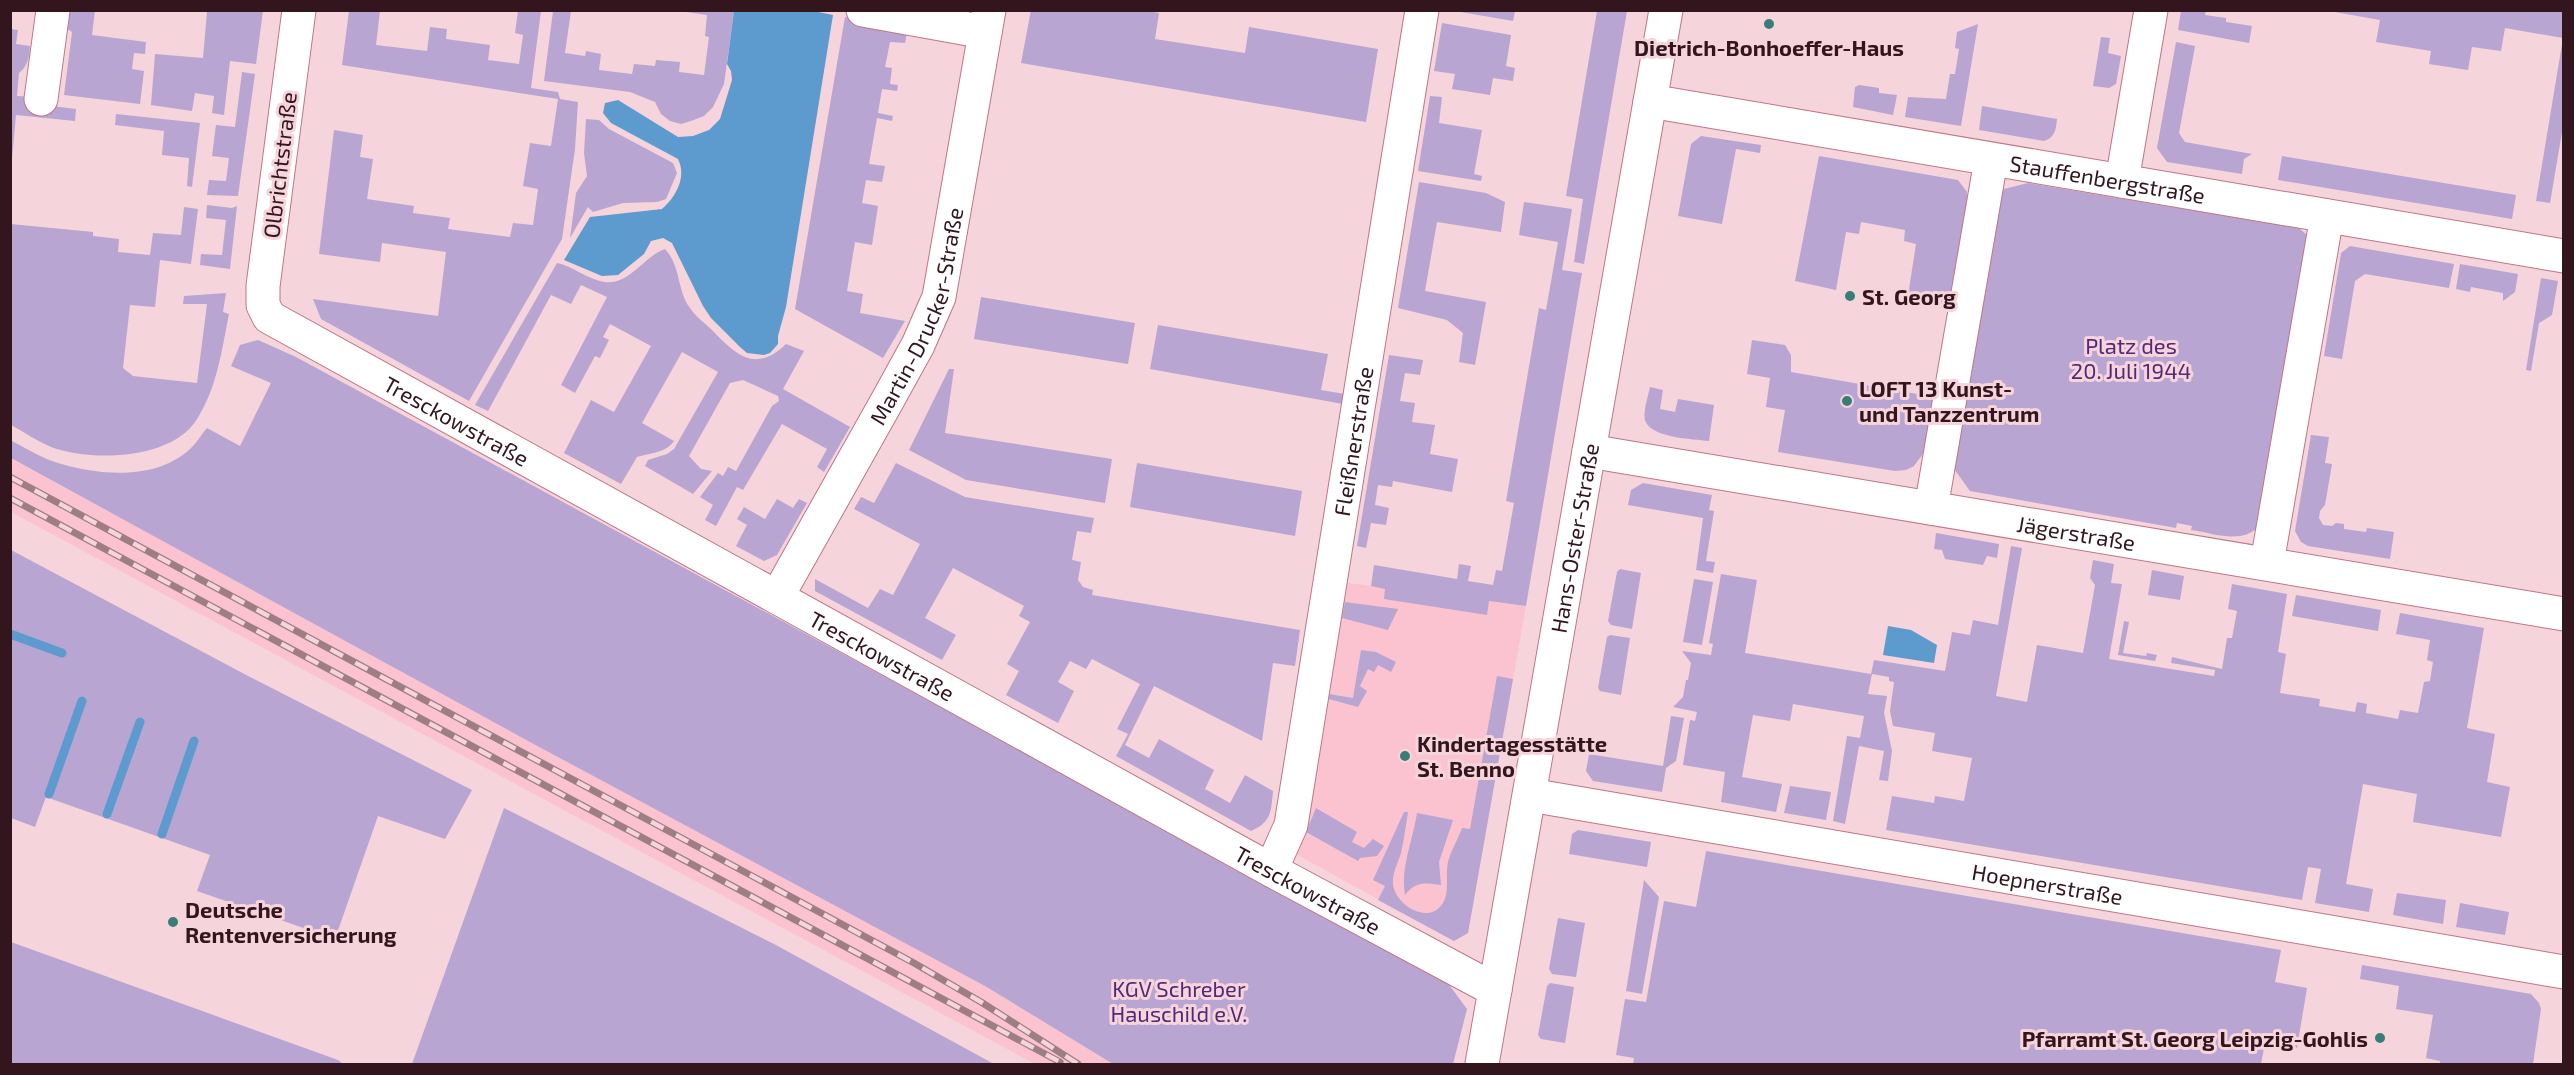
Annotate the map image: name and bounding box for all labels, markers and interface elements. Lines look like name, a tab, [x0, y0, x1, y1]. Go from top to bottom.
marker: Dietrich-Bonhoeffer-Haus	[1762, 17, 1776, 31]
place label: Dietrich-Bonhoeffer-Haus	[1634, 34, 1904, 60]
street label: Olbrichtstraße	[257, 90, 301, 240]
street label: Stauffenbergstraße	[2008, 149, 2207, 208]
street label: Martin-Drucker-Straße	[864, 205, 967, 429]
place label: St. Georg	[1862, 283, 1956, 309]
marker: St. Georg	[1843, 289, 1857, 303]
park label: Platz des 20. Juli 1944	[2071, 332, 2191, 383]
street label: Fleißnerstraße	[1328, 364, 1378, 518]
street label: Tresckowstraße	[380, 370, 534, 471]
place label: LOFT 13 Kunst- und Tanzzentrum	[1859, 375, 2039, 426]
marker: LOFT 13 Kunst- und Tanzzentrum	[1840, 394, 1854, 408]
street label: Hans-Oster-Straße	[1544, 441, 1603, 635]
street label: Jägerstraße	[2015, 510, 2137, 555]
street label: Tresckowstraße	[805, 605, 959, 706]
place label: Kindertagesstätte St. Benno	[1417, 730, 1607, 781]
marker: Kindertagesstätte St. Benno	[1398, 749, 1412, 763]
street label: Tresckowstraße	[1231, 840, 1385, 939]
street label: Hoepnerstraße	[1970, 858, 2125, 909]
place label: Deutsche Rentenversicherung	[185, 896, 397, 947]
marker: Deutsche Rentenversicherung	[166, 915, 180, 929]
park label: KGV Schreber Hauschild e.V.	[1111, 975, 1247, 1026]
place label: Pfarramt St. Georg Leipzig-Gohlis	[2022, 1025, 2368, 1051]
marker: Pfarramt St. Georg Leipzig-Gohlis	[2373, 1031, 2387, 1045]

